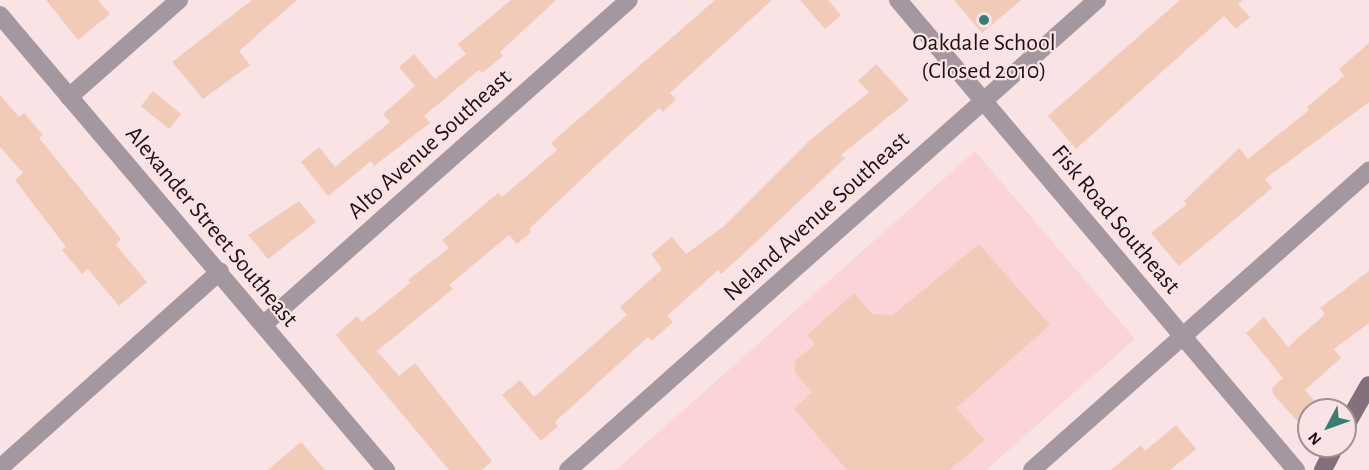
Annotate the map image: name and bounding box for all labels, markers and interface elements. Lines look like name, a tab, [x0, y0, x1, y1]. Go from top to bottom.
marker: Oakdale School (Closed 2010)	[977, 13, 991, 27]
place label: Oakdale School (Closed 2010)	[912, 30, 1056, 86]
street label: Alto Avenue Southeast	[342, 64, 518, 226]
street label: Alexander Street Southeast	[119, 121, 303, 333]
street label: Neland Avenue Southeast	[718, 126, 916, 308]
street label: Fisk Road Southeast	[1044, 140, 1186, 300]
north arrow	[1297, 398, 1357, 458]
text: N	[1305, 429, 1325, 448]

